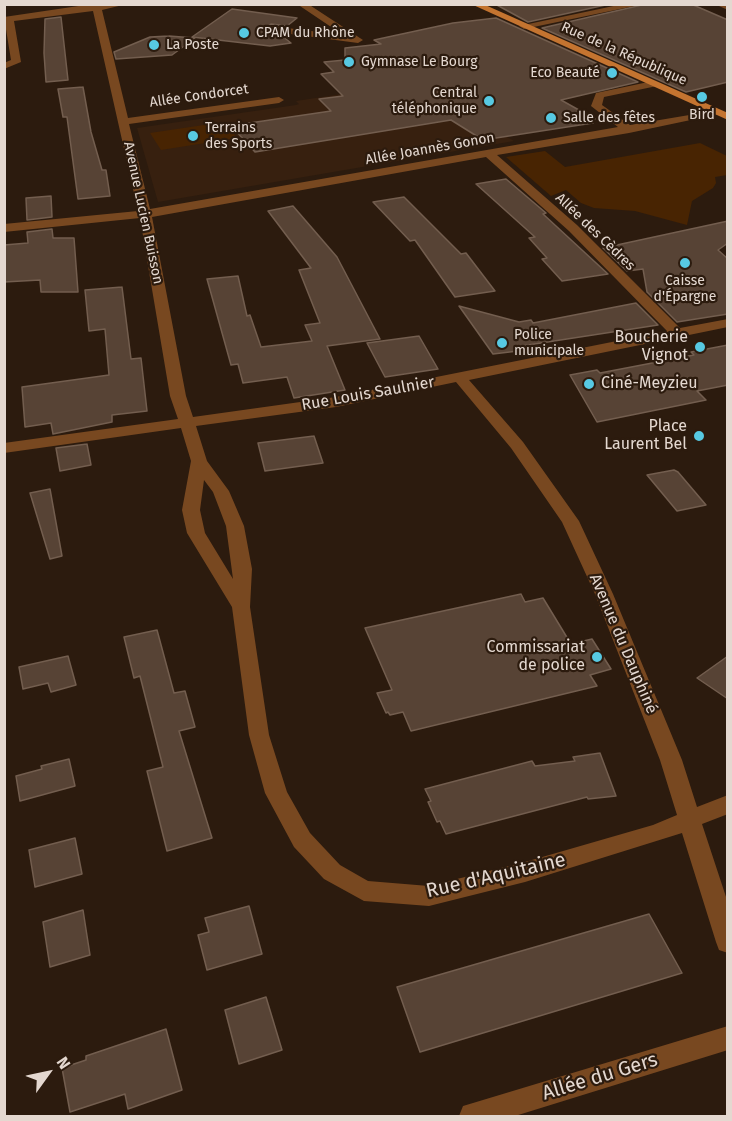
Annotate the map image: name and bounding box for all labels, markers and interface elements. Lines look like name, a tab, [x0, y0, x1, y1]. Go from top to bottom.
street label: Rue de la République	[559, 19, 689, 89]
place label: CPAM du Rhône	[256, 25, 355, 41]
marker: CPAM du Rhône	[237, 26, 251, 40]
place label: La Poste	[166, 37, 219, 53]
marker: La Poste	[147, 38, 161, 52]
place label: Gymnase Le Bourg	[361, 54, 478, 70]
marker: Gymnase Le Bourg	[342, 55, 356, 69]
place label: Eco Beauté	[530, 65, 600, 81]
marker: Eco Beauté	[605, 66, 619, 80]
street label: Allée Condorcet	[148, 81, 250, 111]
place label: Central téléphonique	[392, 85, 477, 118]
marker: Bird	[695, 90, 709, 104]
marker: Central téléphonique	[482, 94, 496, 108]
place label: Bird	[689, 107, 715, 123]
place label: Salle des fêtes	[563, 110, 655, 126]
marker: Salle des fêtes	[544, 111, 558, 125]
place label: Terrains des Sports	[205, 120, 272, 152]
marker: Terrains des Sports	[186, 129, 200, 143]
street label: Allée Joannès Gonon	[364, 129, 496, 169]
street label: Avenue Lucien Buisson	[120, 140, 166, 286]
street label: Allée des Cèdres	[552, 190, 638, 274]
marker: Caisse d'Épargne	[678, 256, 692, 270]
place label: Caisse d'Épargne	[654, 273, 716, 306]
place label: Police municipale	[514, 327, 584, 360]
place label: Boucherie Vignot	[614, 328, 688, 366]
marker: Police municipale	[495, 336, 509, 350]
marker: Boucherie Vignot	[693, 340, 707, 354]
street label: Rue Louis Saulnier	[300, 373, 436, 415]
place label: Ciné-Meyzieu	[601, 374, 698, 394]
marker: Ciné-Meyzieu	[582, 377, 596, 391]
place label: Place Laurent Bel	[604, 417, 687, 455]
marker: Place Laurent Bel	[692, 429, 706, 443]
street label: Avenue du Dauphiné	[585, 571, 661, 717]
place label: Commissariat de police	[487, 638, 585, 676]
marker: Commissariat de police	[590, 650, 604, 664]
street label: Rue d'Aquitaine	[424, 848, 568, 904]
north arrow	[18, 1043, 78, 1103]
street label: Allée du Gers	[539, 1048, 661, 1106]
text: N	[53, 1053, 74, 1073]

